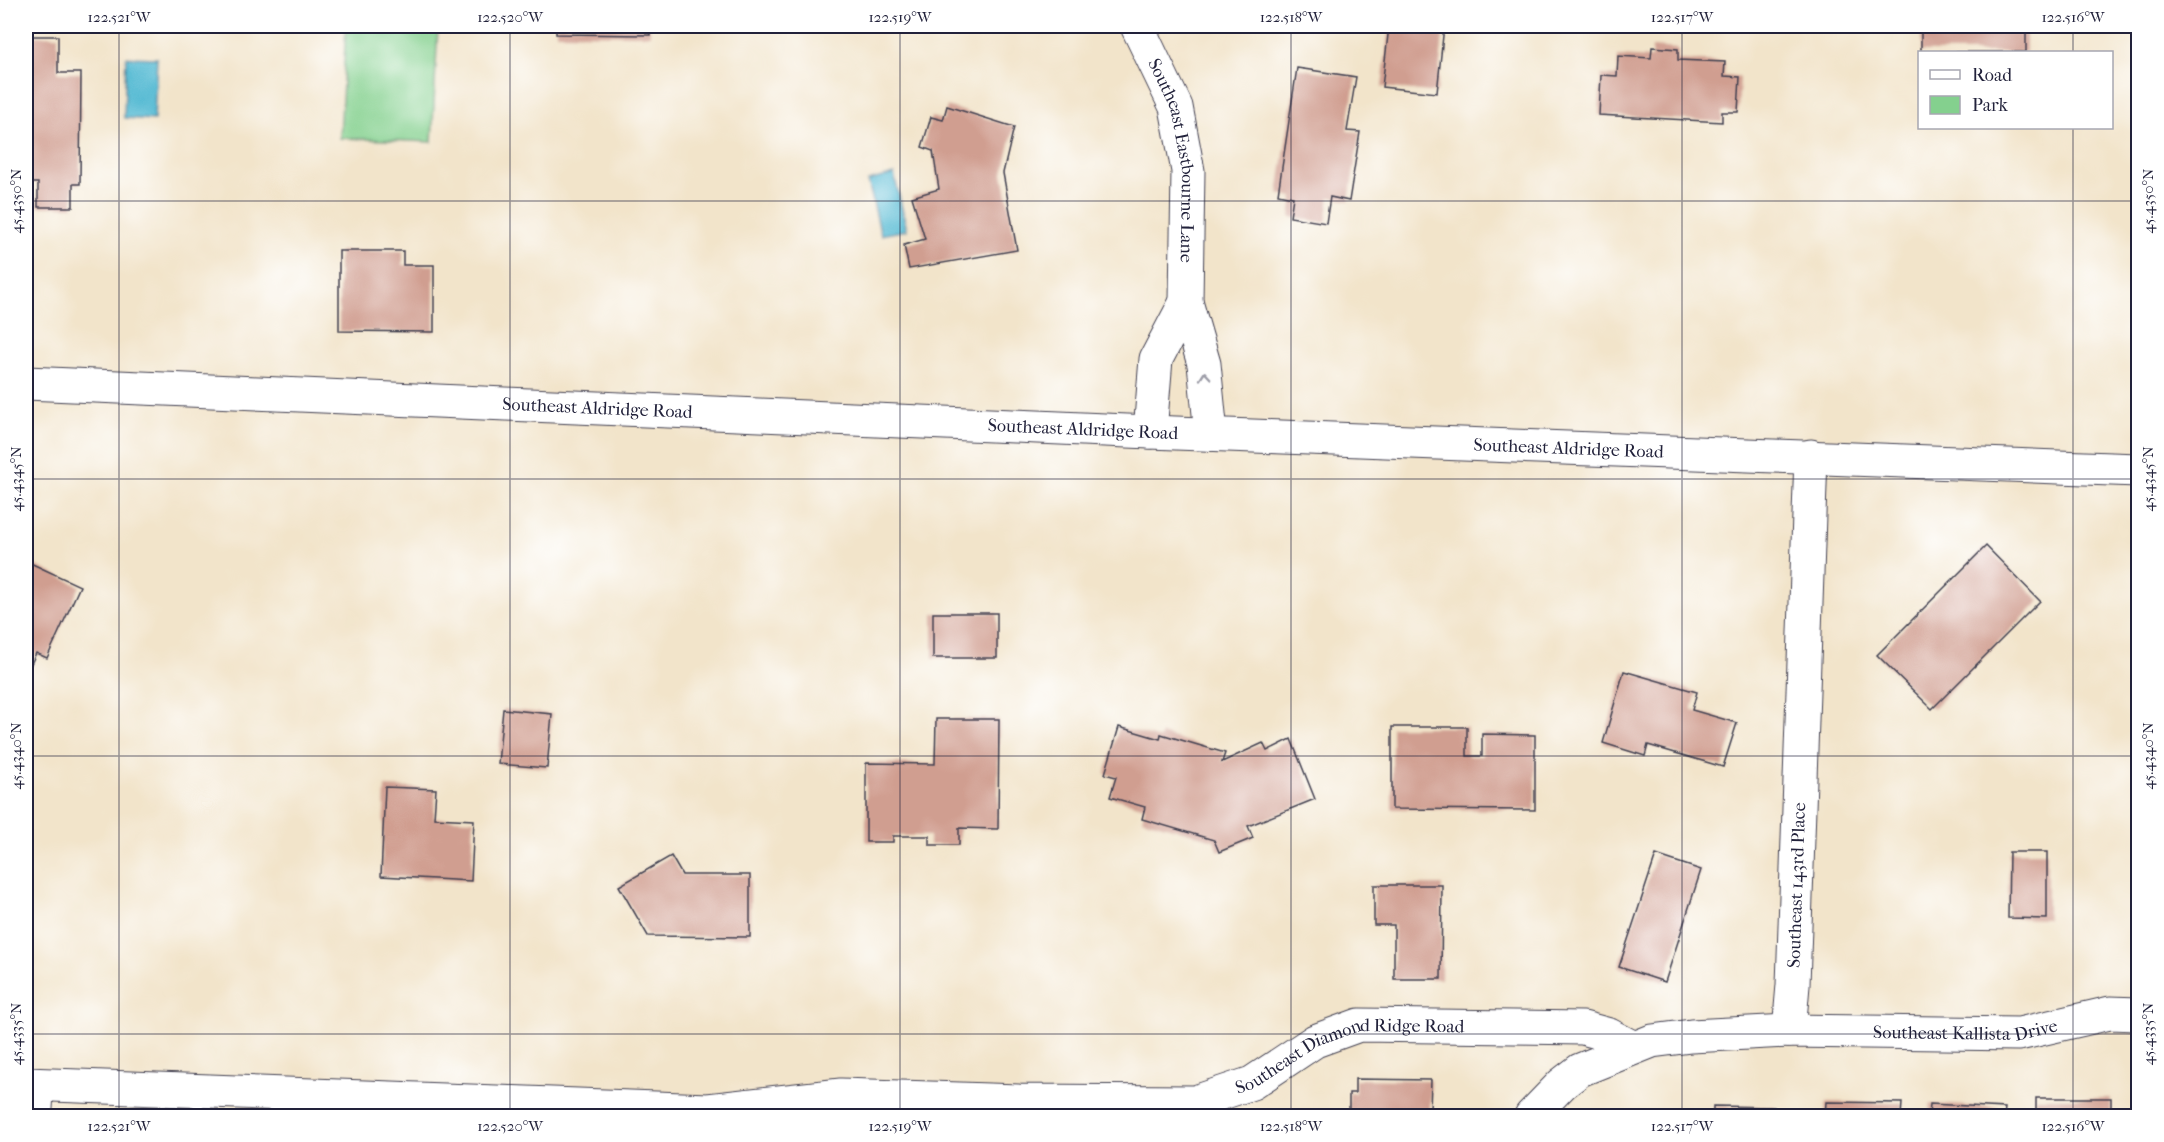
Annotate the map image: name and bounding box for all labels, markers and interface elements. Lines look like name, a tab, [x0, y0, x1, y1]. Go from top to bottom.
text: 122.521°W	[88, 8, 152, 26]
text: 122.520°W	[477, 8, 544, 26]
text: 122.519°W	[869, 8, 933, 26]
text: 122.518°W	[1260, 8, 1324, 26]
text: 122.517°W	[1651, 8, 1714, 26]
text: 122.516°W	[2041, 8, 2106, 26]
legend	[1918, 51, 2113, 129]
street label: Southeast Eastbourne Lane	[1143, 55, 1198, 263]
text: Road	[1972, 65, 2012, 86]
text: Park	[1972, 95, 2009, 116]
text: 45.4350°N	[7, 168, 25, 233]
text: 45.4350°N	[2139, 168, 2157, 233]
one-way arrow	[1199, 371, 1212, 380]
street label: Southeast Aldridge Road	[502, 394, 693, 423]
street label: Southeast Aldridge Road	[987, 415, 1179, 444]
street label: Southeast Aldridge Road	[1473, 434, 1664, 463]
text: 45.4345°N	[7, 446, 25, 512]
text: 45.4345°N	[2139, 446, 2157, 512]
text: 45.4340°N	[7, 722, 25, 790]
text: 45.4340°N	[2139, 722, 2157, 790]
street label: Southeast 143rd Place	[1784, 802, 1810, 968]
text: 45.4335°N	[7, 1002, 25, 1065]
text: 45.4335°N	[2139, 1002, 2157, 1065]
street label: Southeast Diamond Ridge Road	[1233, 1015, 1465, 1099]
street label: Southeast Kallista Drive	[1873, 1015, 2060, 1046]
text: 122.521°W	[88, 1117, 152, 1135]
text: 122.520°W	[477, 1117, 544, 1135]
text: 122.519°W	[869, 1117, 933, 1135]
text: 122.518°W	[1260, 1117, 1324, 1135]
text: 122.517°W	[1651, 1117, 1714, 1135]
text: 122.516°W	[2041, 1117, 2106, 1135]

